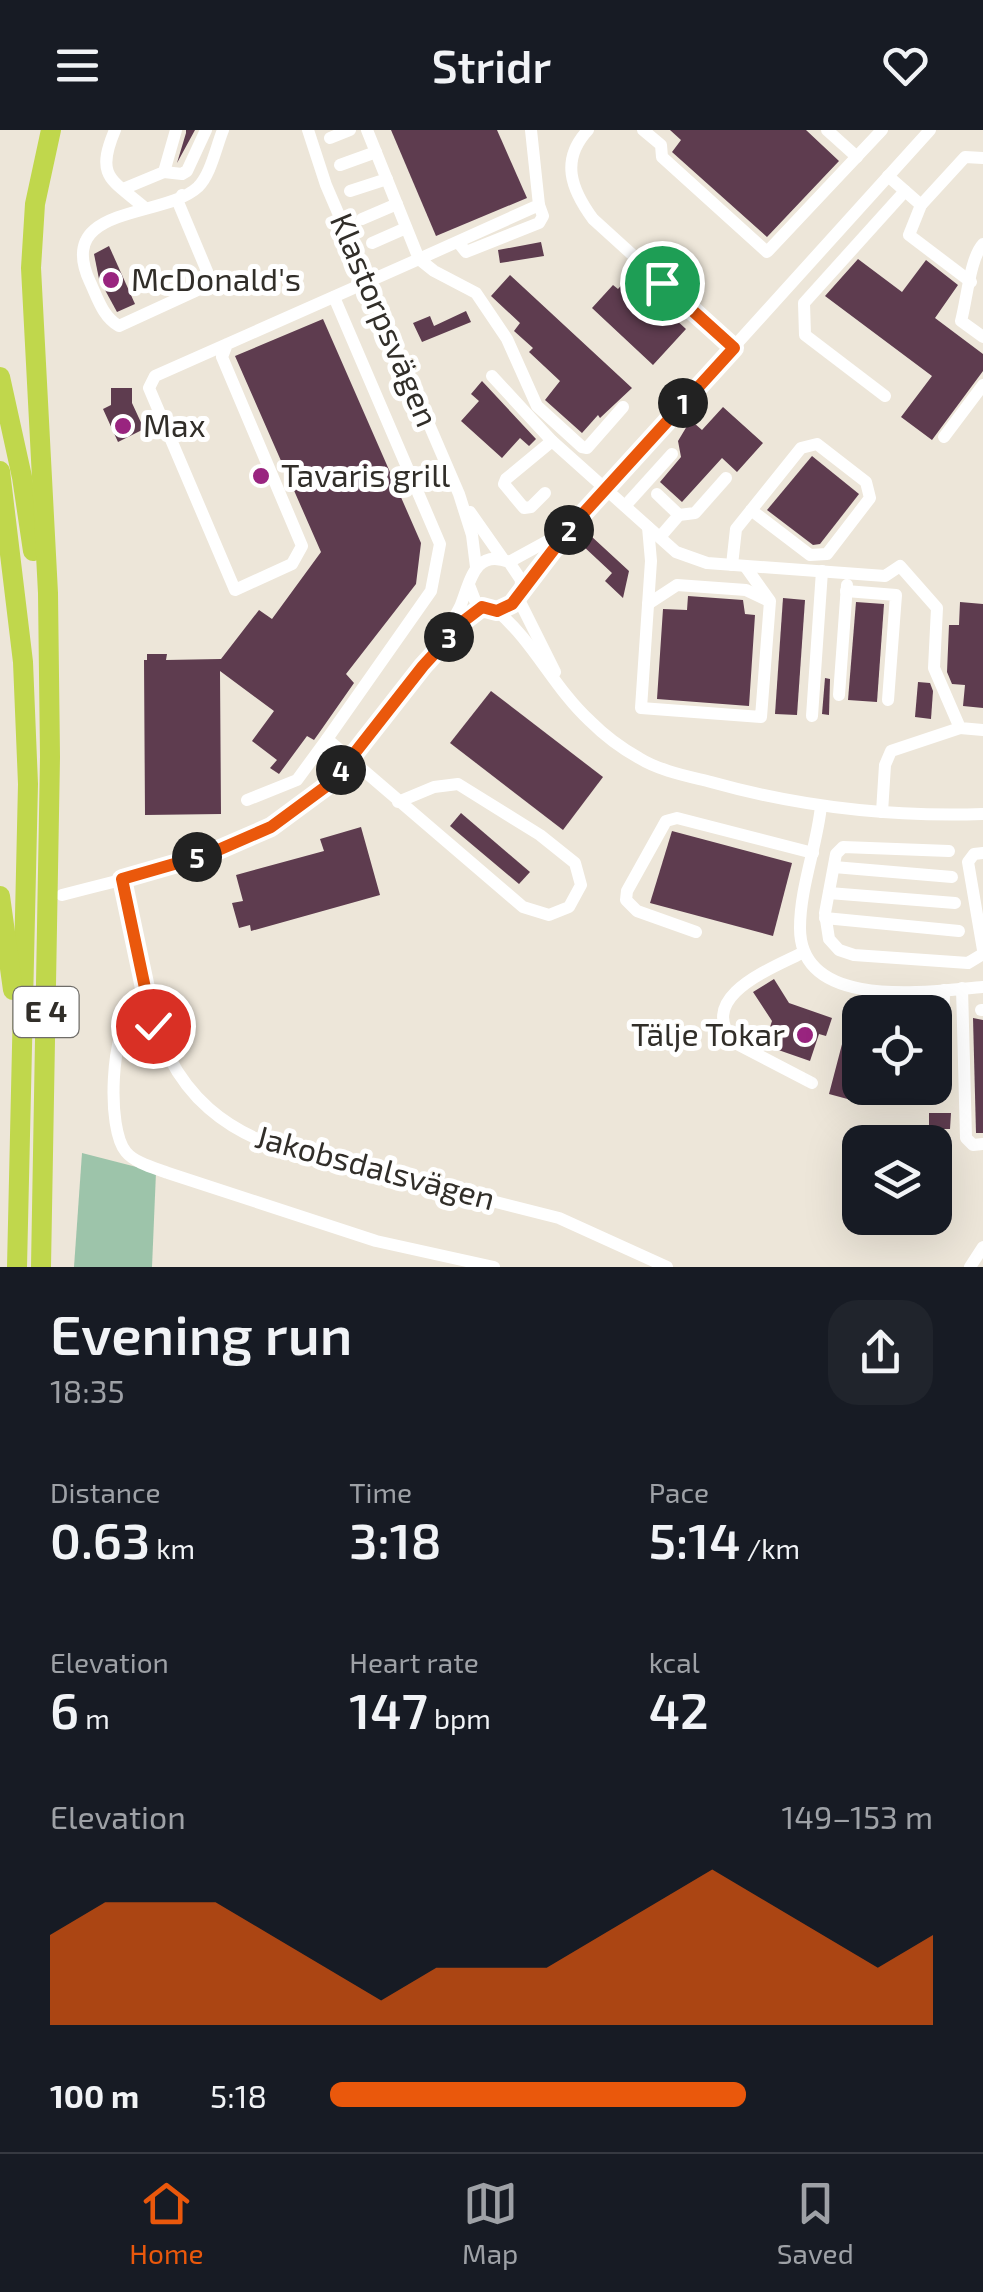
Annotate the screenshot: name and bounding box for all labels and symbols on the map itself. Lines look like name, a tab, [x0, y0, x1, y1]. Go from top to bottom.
street label: Klastorpsvägen	[324, 207, 448, 432]
pin	[620, 241, 705, 326]
place label: McDonald's	[131, 259, 301, 297]
marker: McDonald's	[100, 269, 122, 291]
pin: 1	[658, 378, 708, 428]
place label: Max	[143, 405, 206, 443]
marker: Max	[112, 415, 134, 437]
place label: Tavaris grill	[281, 455, 451, 493]
marker: Tavaris grill	[250, 465, 272, 487]
pin: 2	[544, 505, 594, 555]
pin: 3	[424, 612, 474, 662]
pin: 4	[316, 745, 366, 795]
pin: 5	[172, 832, 222, 882]
pin	[111, 984, 196, 1069]
road number: E 4	[13, 987, 78, 1037]
place label: Tälje Tokar	[631, 1014, 785, 1053]
marker: Tälje Tokar	[794, 1024, 816, 1046]
street label: Jakobsdalsvägen	[252, 1116, 499, 1216]

